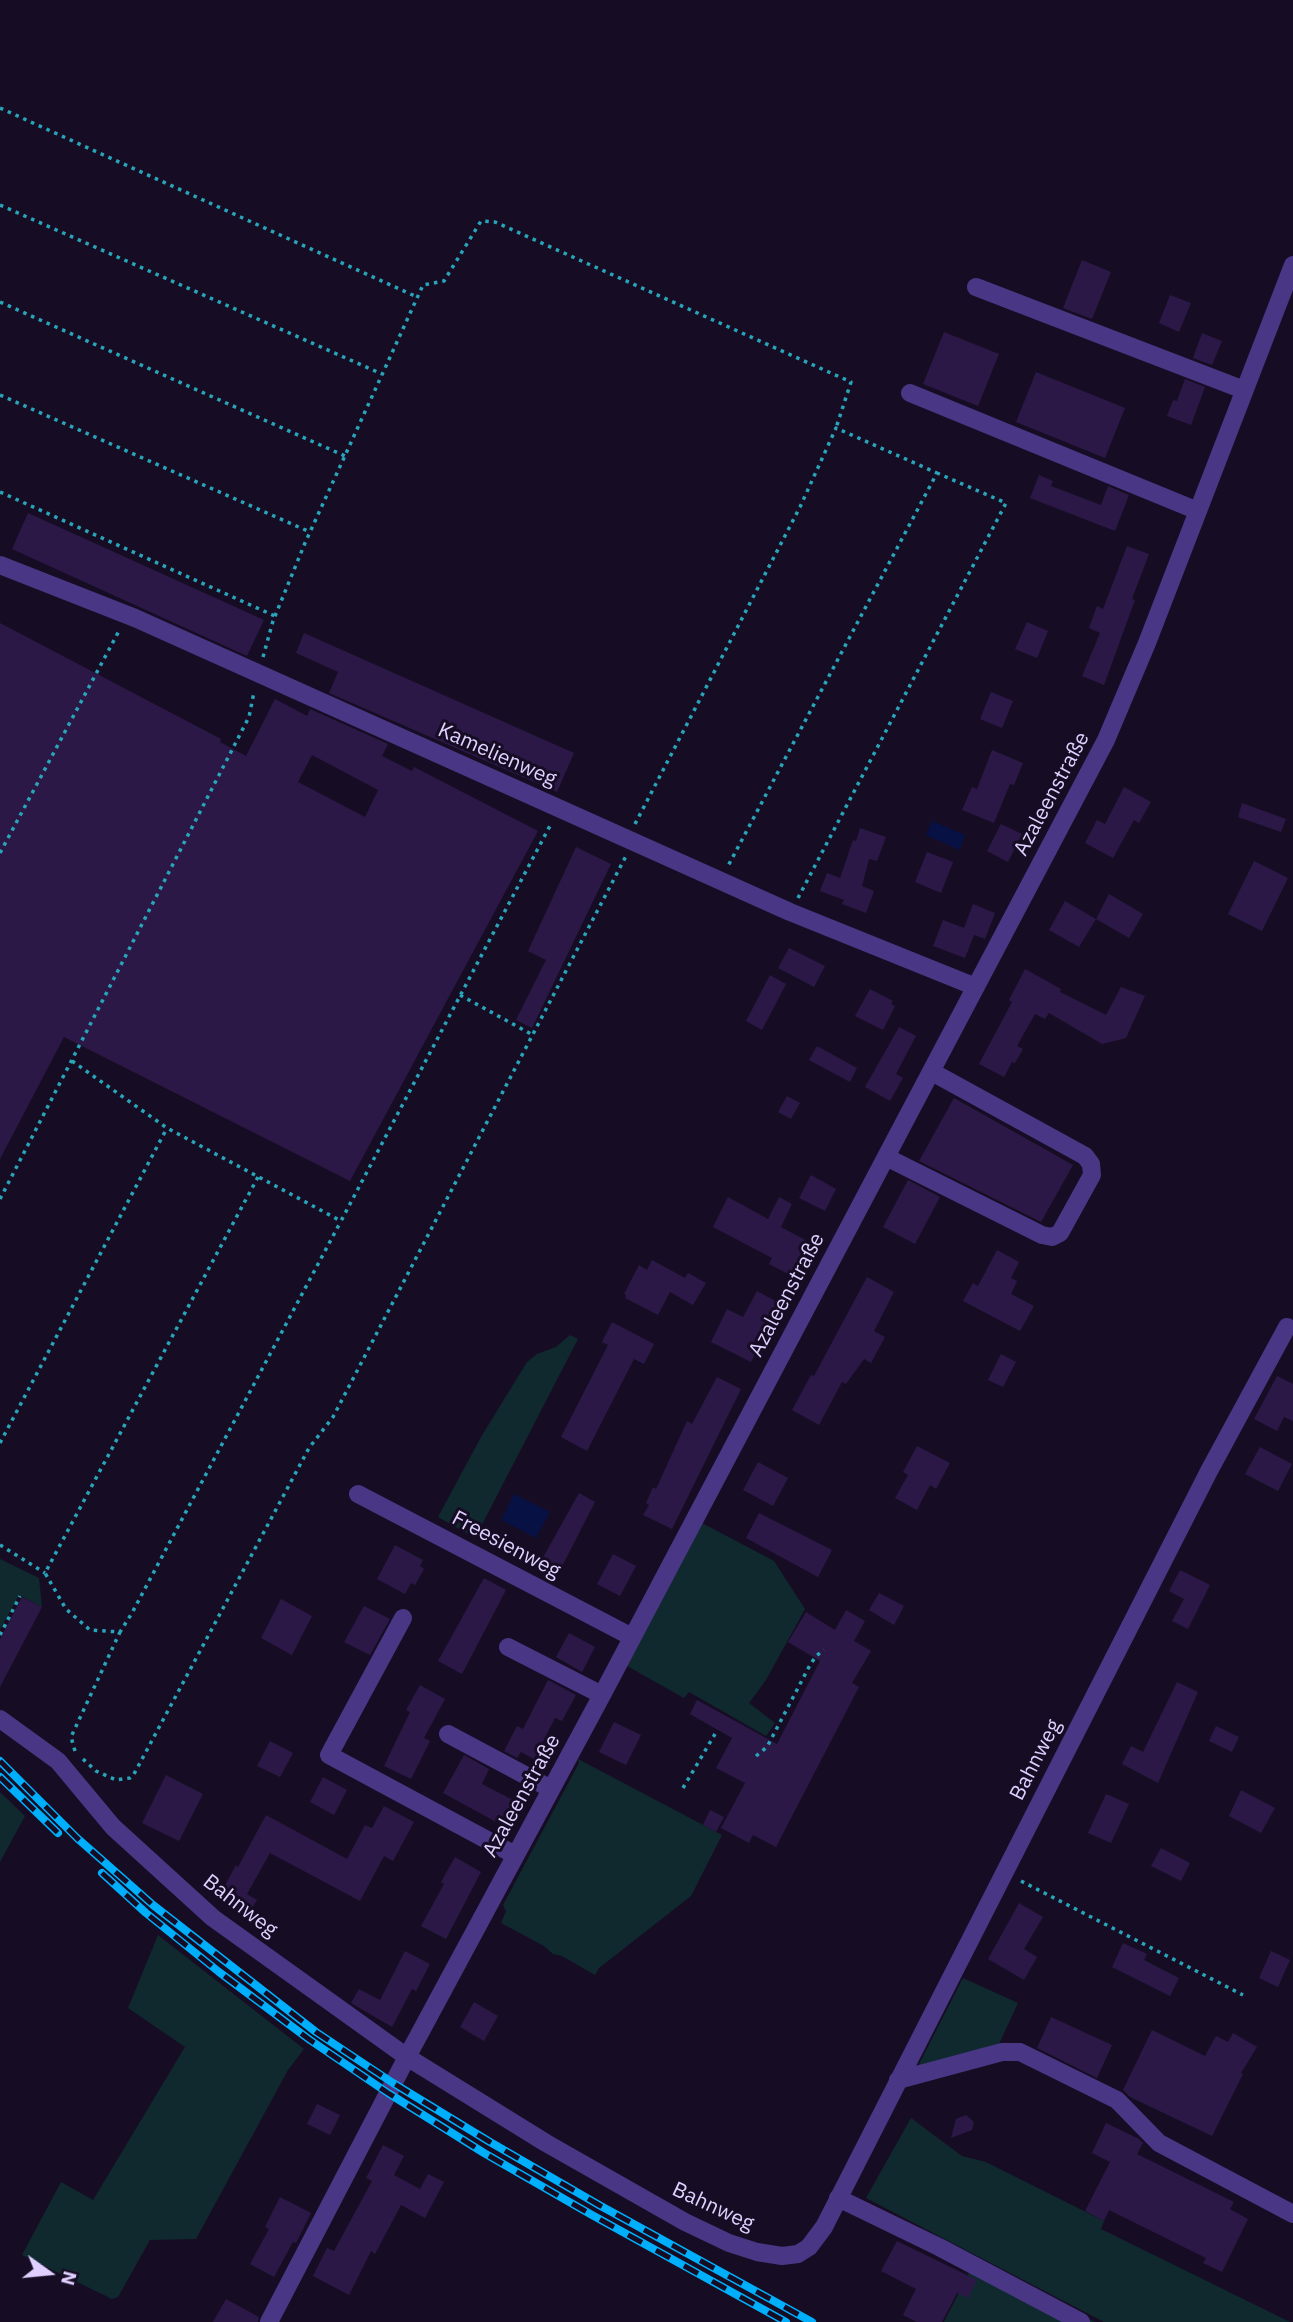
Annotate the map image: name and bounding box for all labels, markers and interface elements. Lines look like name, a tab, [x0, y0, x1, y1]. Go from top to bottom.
street label: Kamelienweg	[434, 718, 560, 792]
street label: Azaleenstraße	[1009, 728, 1095, 860]
street label: Azaleenstraße	[744, 1229, 830, 1361]
street label: Freesienweg	[447, 1506, 565, 1584]
street label: Bahnweg	[1005, 1715, 1067, 1805]
street label: Azaleenstraße	[478, 1730, 566, 1862]
street label: Bahnweg	[198, 1869, 282, 1943]
street label: Bahnweg	[668, 2177, 758, 2237]
north arrow	[14, 2238, 84, 2308]
text: N	[56, 2269, 83, 2288]

